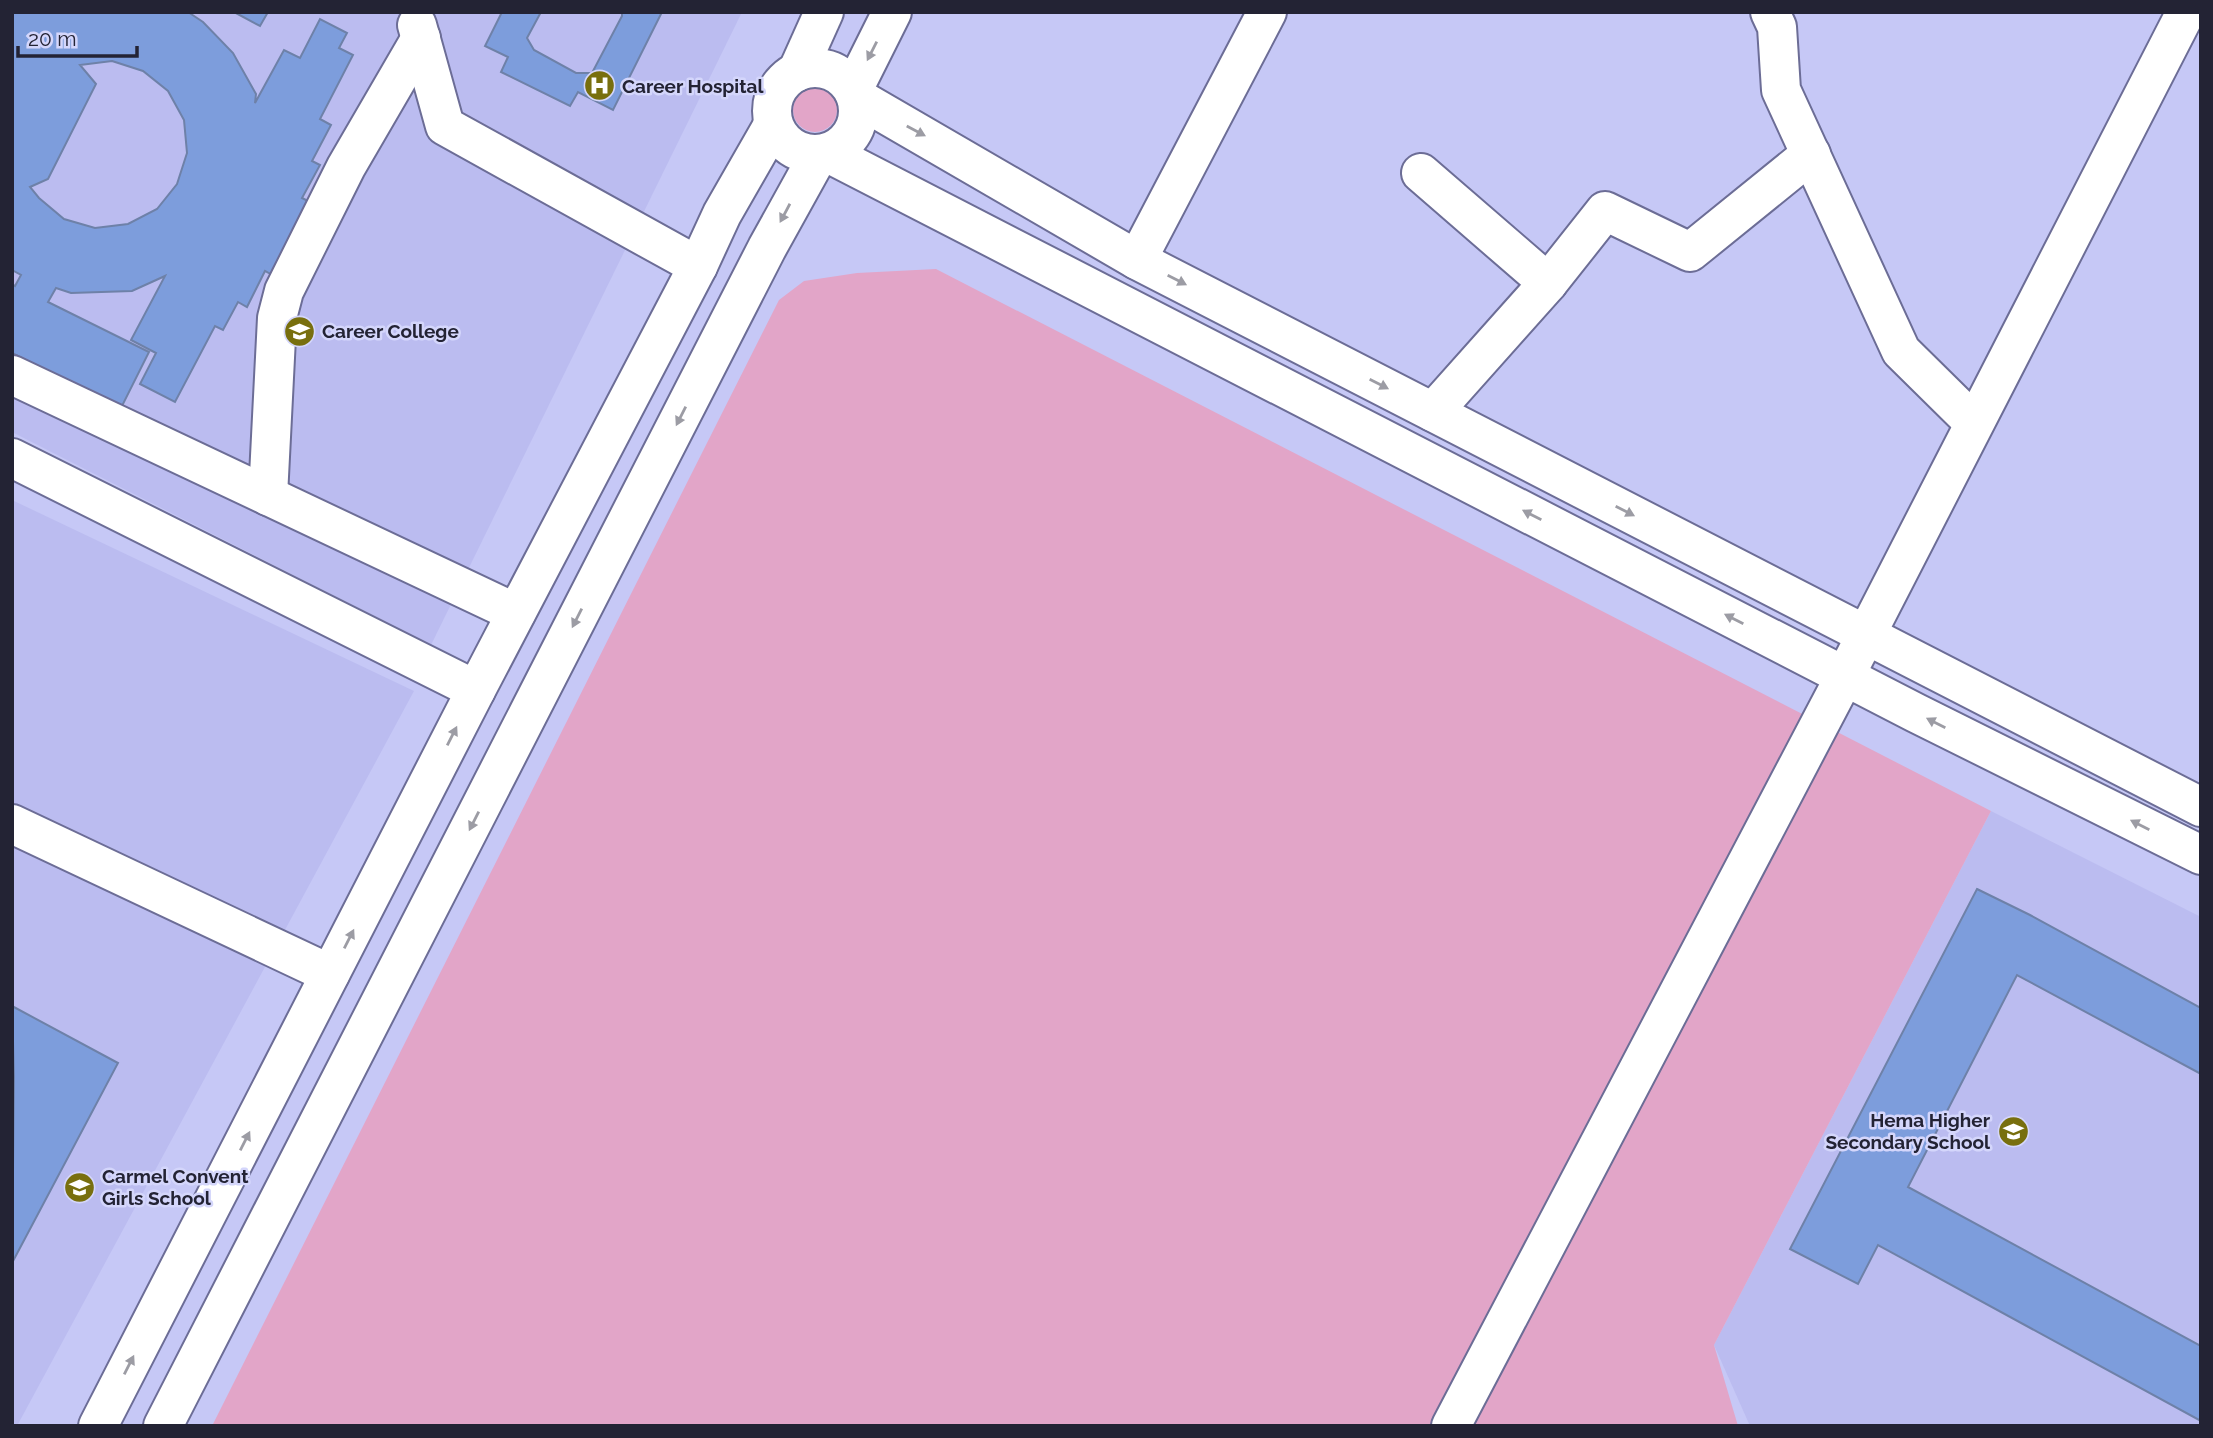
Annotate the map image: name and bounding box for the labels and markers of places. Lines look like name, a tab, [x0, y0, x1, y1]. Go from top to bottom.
hospital icon: Career Hospital	[582, 69, 616, 103]
place label: Career Hospital	[622, 75, 764, 97]
school or university icon: Career College	[282, 314, 316, 348]
place label: Career College	[322, 320, 459, 342]
place label: Hema Higher Secondary School	[1825, 1109, 1991, 1153]
school or university icon: Hema Higher Secondary School	[1996, 1114, 2030, 1148]
place label: Carmel Convent Girls School	[102, 1165, 249, 1209]
school or university icon: Carmel Convent Girls School	[62, 1170, 96, 1204]

